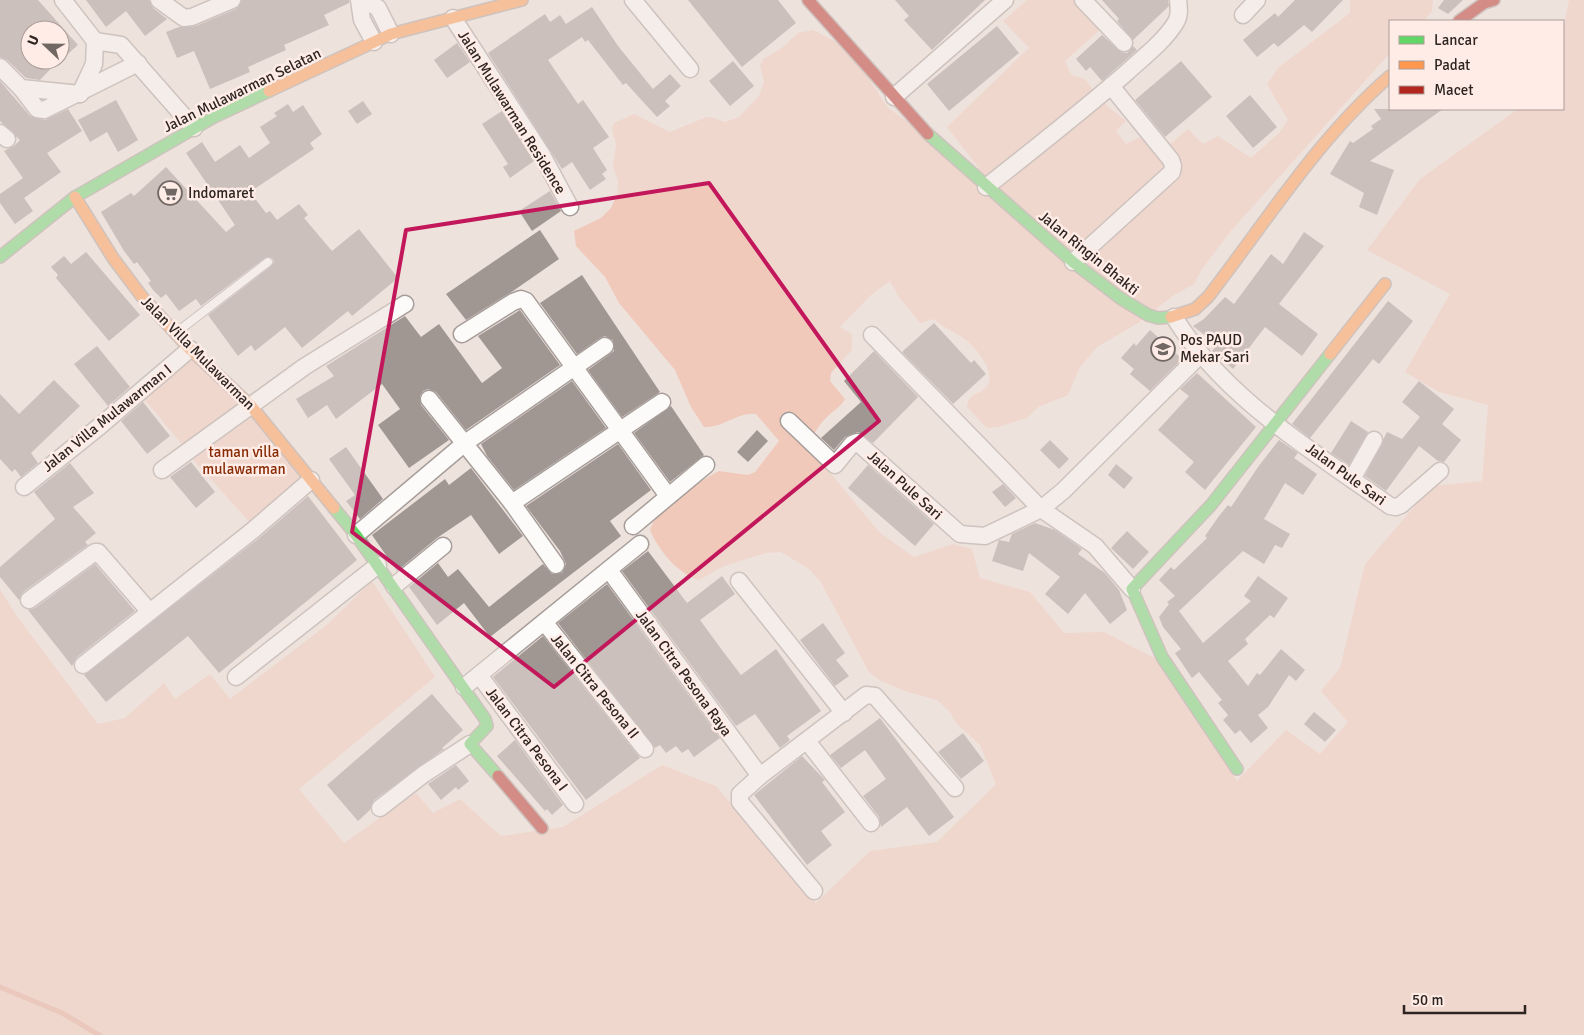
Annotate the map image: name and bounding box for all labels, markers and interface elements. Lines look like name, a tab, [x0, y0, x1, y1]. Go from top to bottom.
north arrow	[20, 20, 70, 70]
legend	[1389, 20, 1564, 110]
street label: Jalan Mulawarman Residence	[454, 27, 570, 197]
text: Lancar	[1434, 31, 1478, 49]
text: U	[24, 33, 43, 48]
street label: Jalan Mulawarman Selatan	[160, 44, 324, 136]
text: Padat	[1434, 56, 1470, 74]
text: Macet	[1434, 81, 1473, 99]
supermarket icon: Indomaret	[157, 180, 183, 206]
place label: Indomaret	[188, 184, 254, 202]
street label: Jalan Ringin Bhakti	[1035, 207, 1143, 299]
street label: Jalan Villa Mulawarman	[137, 292, 259, 414]
place label: Pos PAUD Mekar Sari	[1180, 331, 1249, 366]
school or university icon: Pos PAUD Mekar Sari	[1150, 336, 1176, 362]
street label: Jalan Villa Mulawarman I	[39, 360, 175, 476]
street label: Jalan Pule Sari	[1302, 439, 1390, 509]
park label: taman villa mulawarman	[202, 443, 286, 478]
street label: Jalan Pule Sari	[864, 447, 946, 523]
street label: Jalan Citra Pesona Raya	[632, 606, 736, 740]
street label: Jalan Citra Pesona II	[547, 630, 643, 742]
street label: Jalan Citra Pesona I	[482, 683, 572, 795]
scale bar	[1404, 982, 1525, 1014]
text: 50 m	[1412, 991, 1443, 1009]

